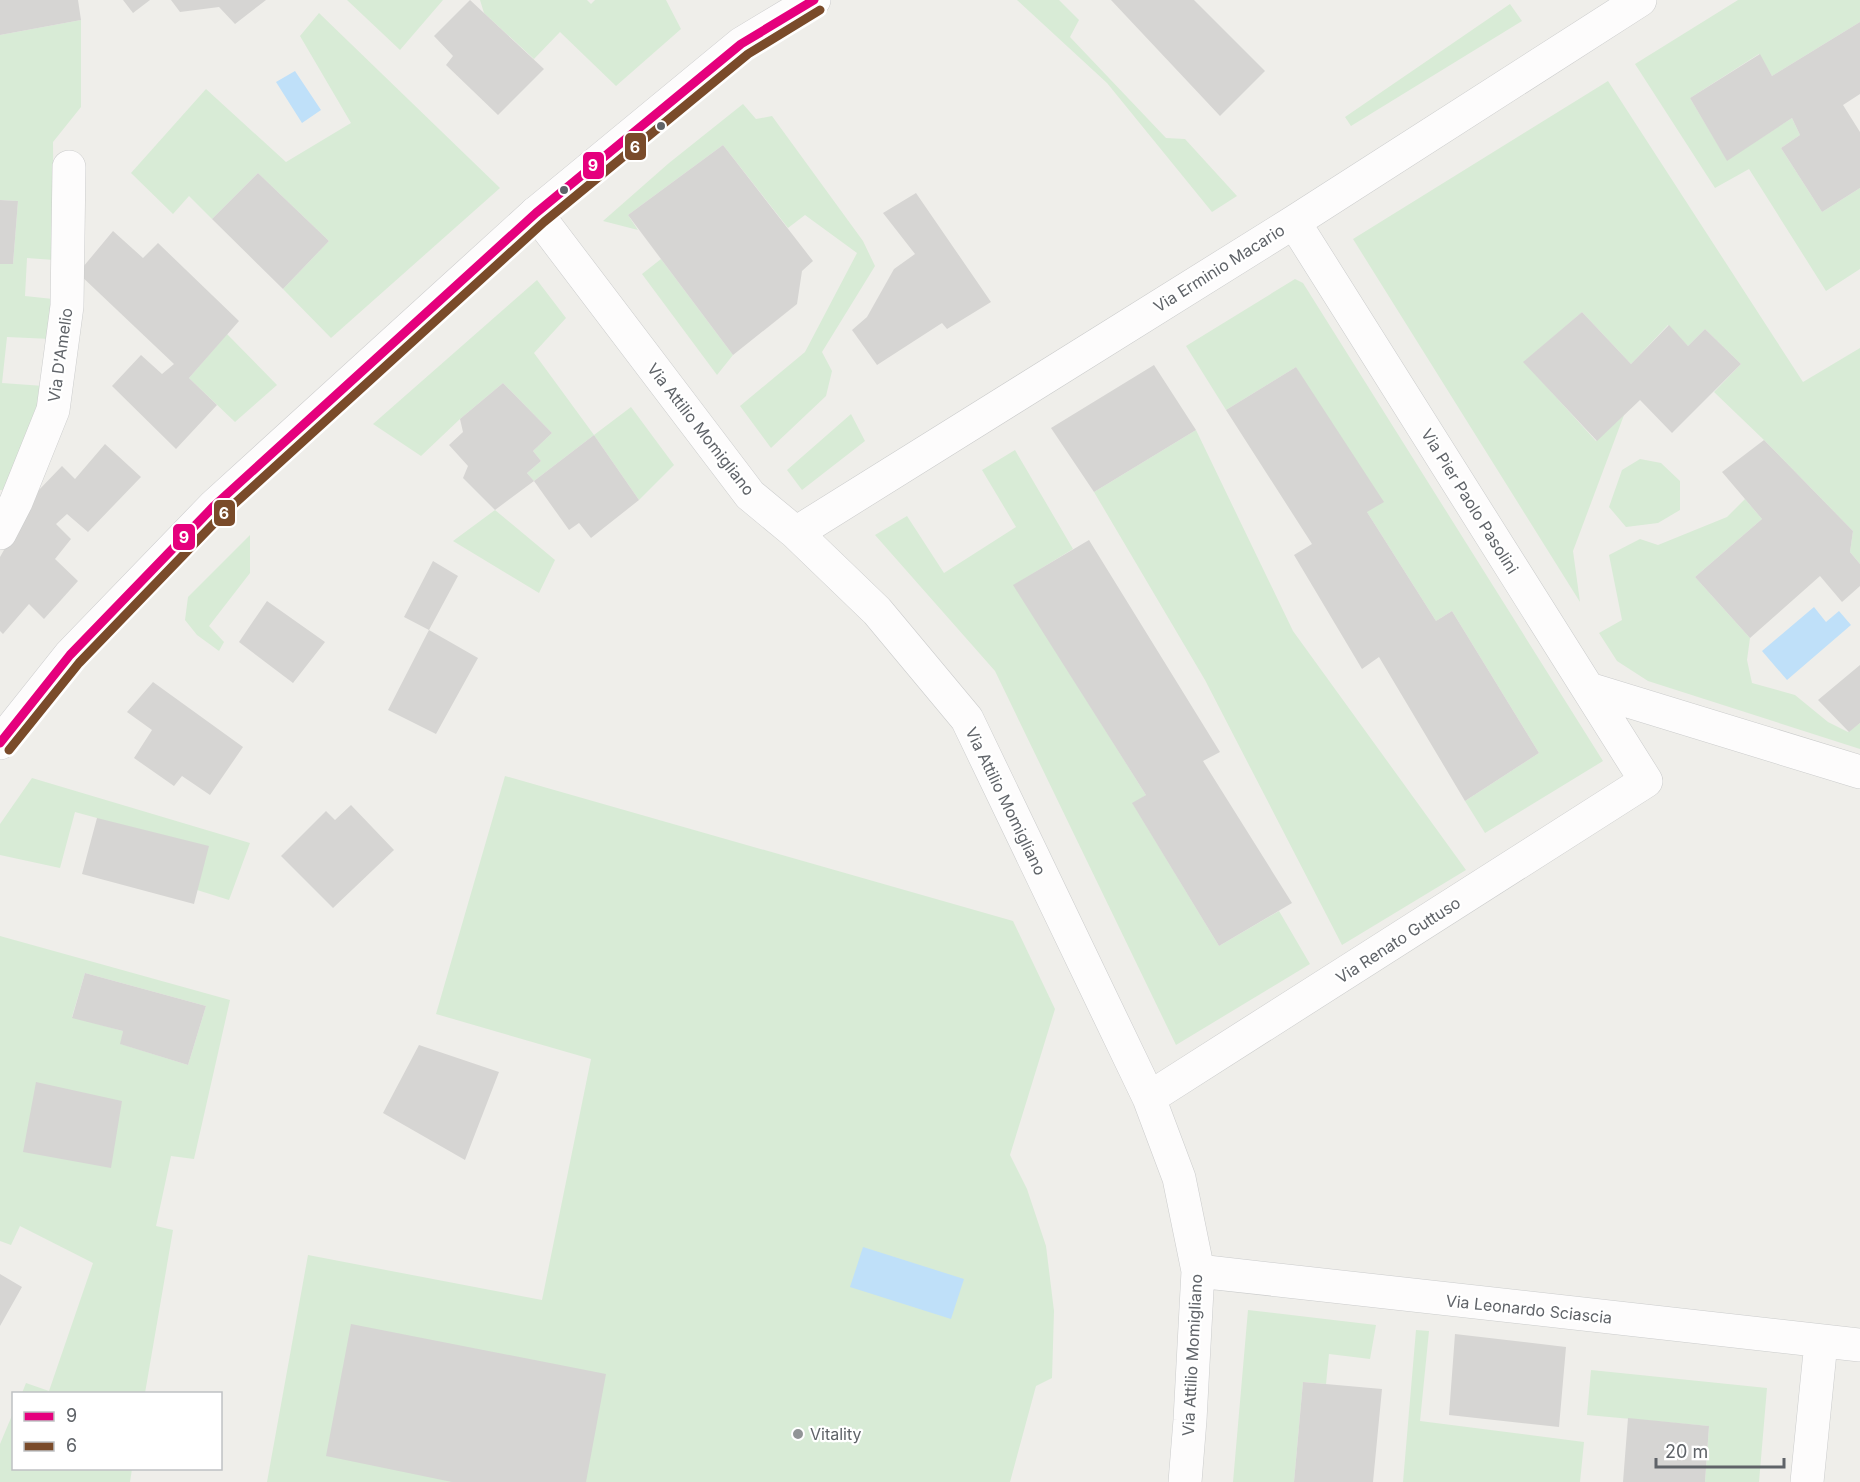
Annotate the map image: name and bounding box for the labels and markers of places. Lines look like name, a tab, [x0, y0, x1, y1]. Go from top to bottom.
unlabelled marker	[655, 120, 667, 132]
unlabelled marker	[558, 184, 570, 196]
place label: Vitality	[810, 1424, 862, 1444]
marker: Vitality	[791, 1427, 805, 1441]

